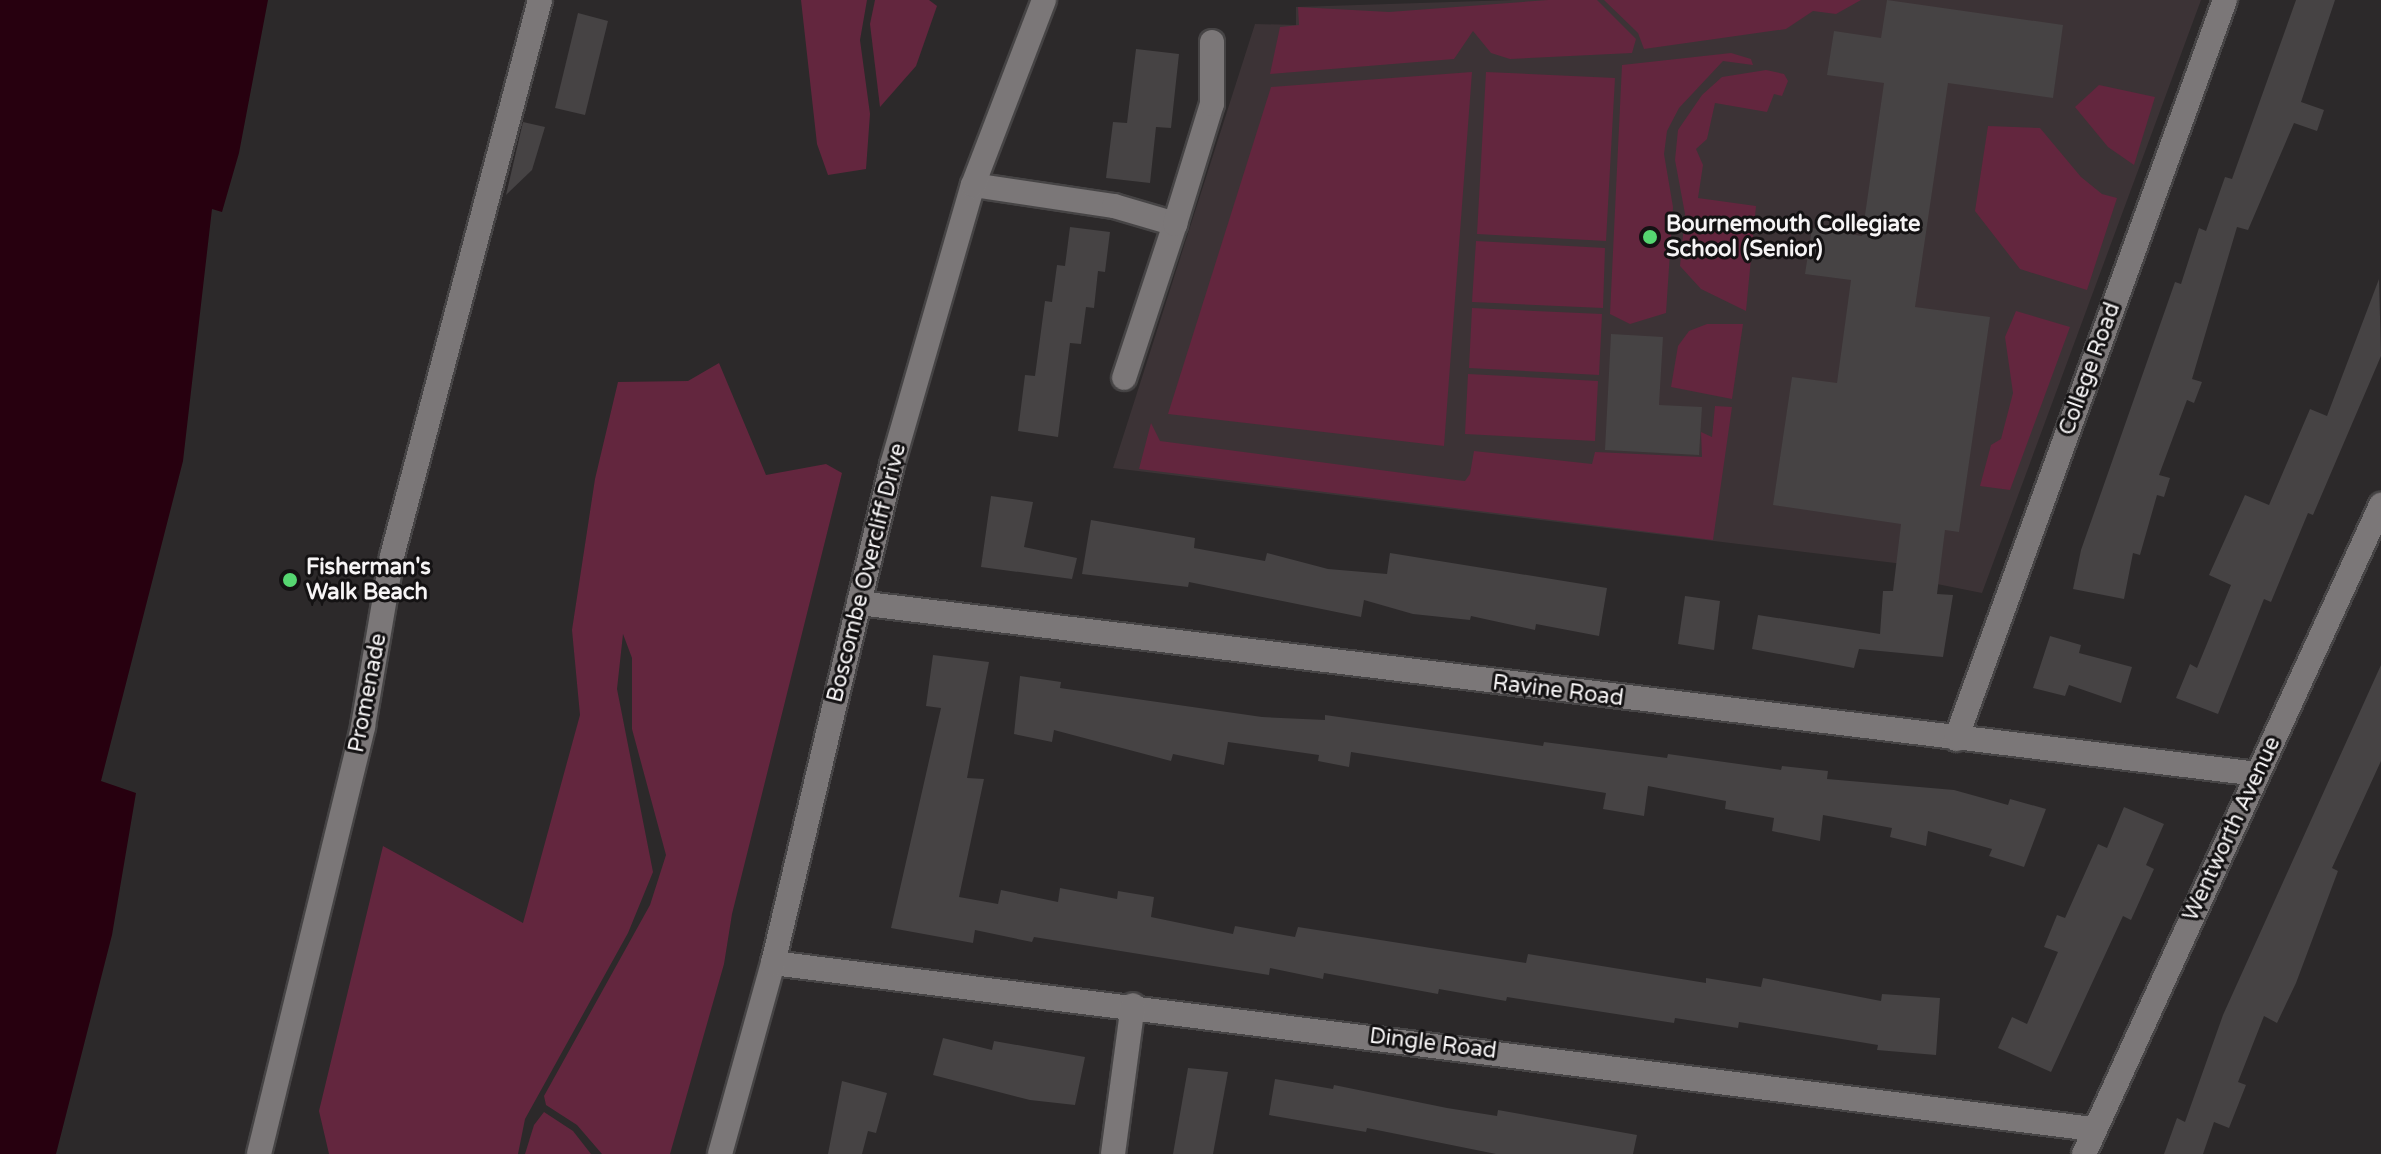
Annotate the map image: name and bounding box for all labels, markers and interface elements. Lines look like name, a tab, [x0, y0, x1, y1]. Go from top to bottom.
place label: Bournemouth Collegiate School (Senior)	[1666, 211, 1921, 262]
marker: Bournemouth Collegiate School (Senior)	[1641, 228, 1659, 246]
street label: College Road	[2054, 299, 2126, 439]
street label: Boscombe Overcliff Drive	[822, 441, 912, 705]
place label: Fisherman's Walk Beach	[306, 554, 431, 606]
marker: Fisherman's Walk Beach	[281, 571, 299, 589]
street label: Promenade	[344, 631, 392, 755]
street label: Ravine Road	[1491, 670, 1625, 712]
street label: Wentworth Avenue	[2178, 733, 2286, 925]
street label: Dingle Road	[1368, 1023, 1498, 1065]

